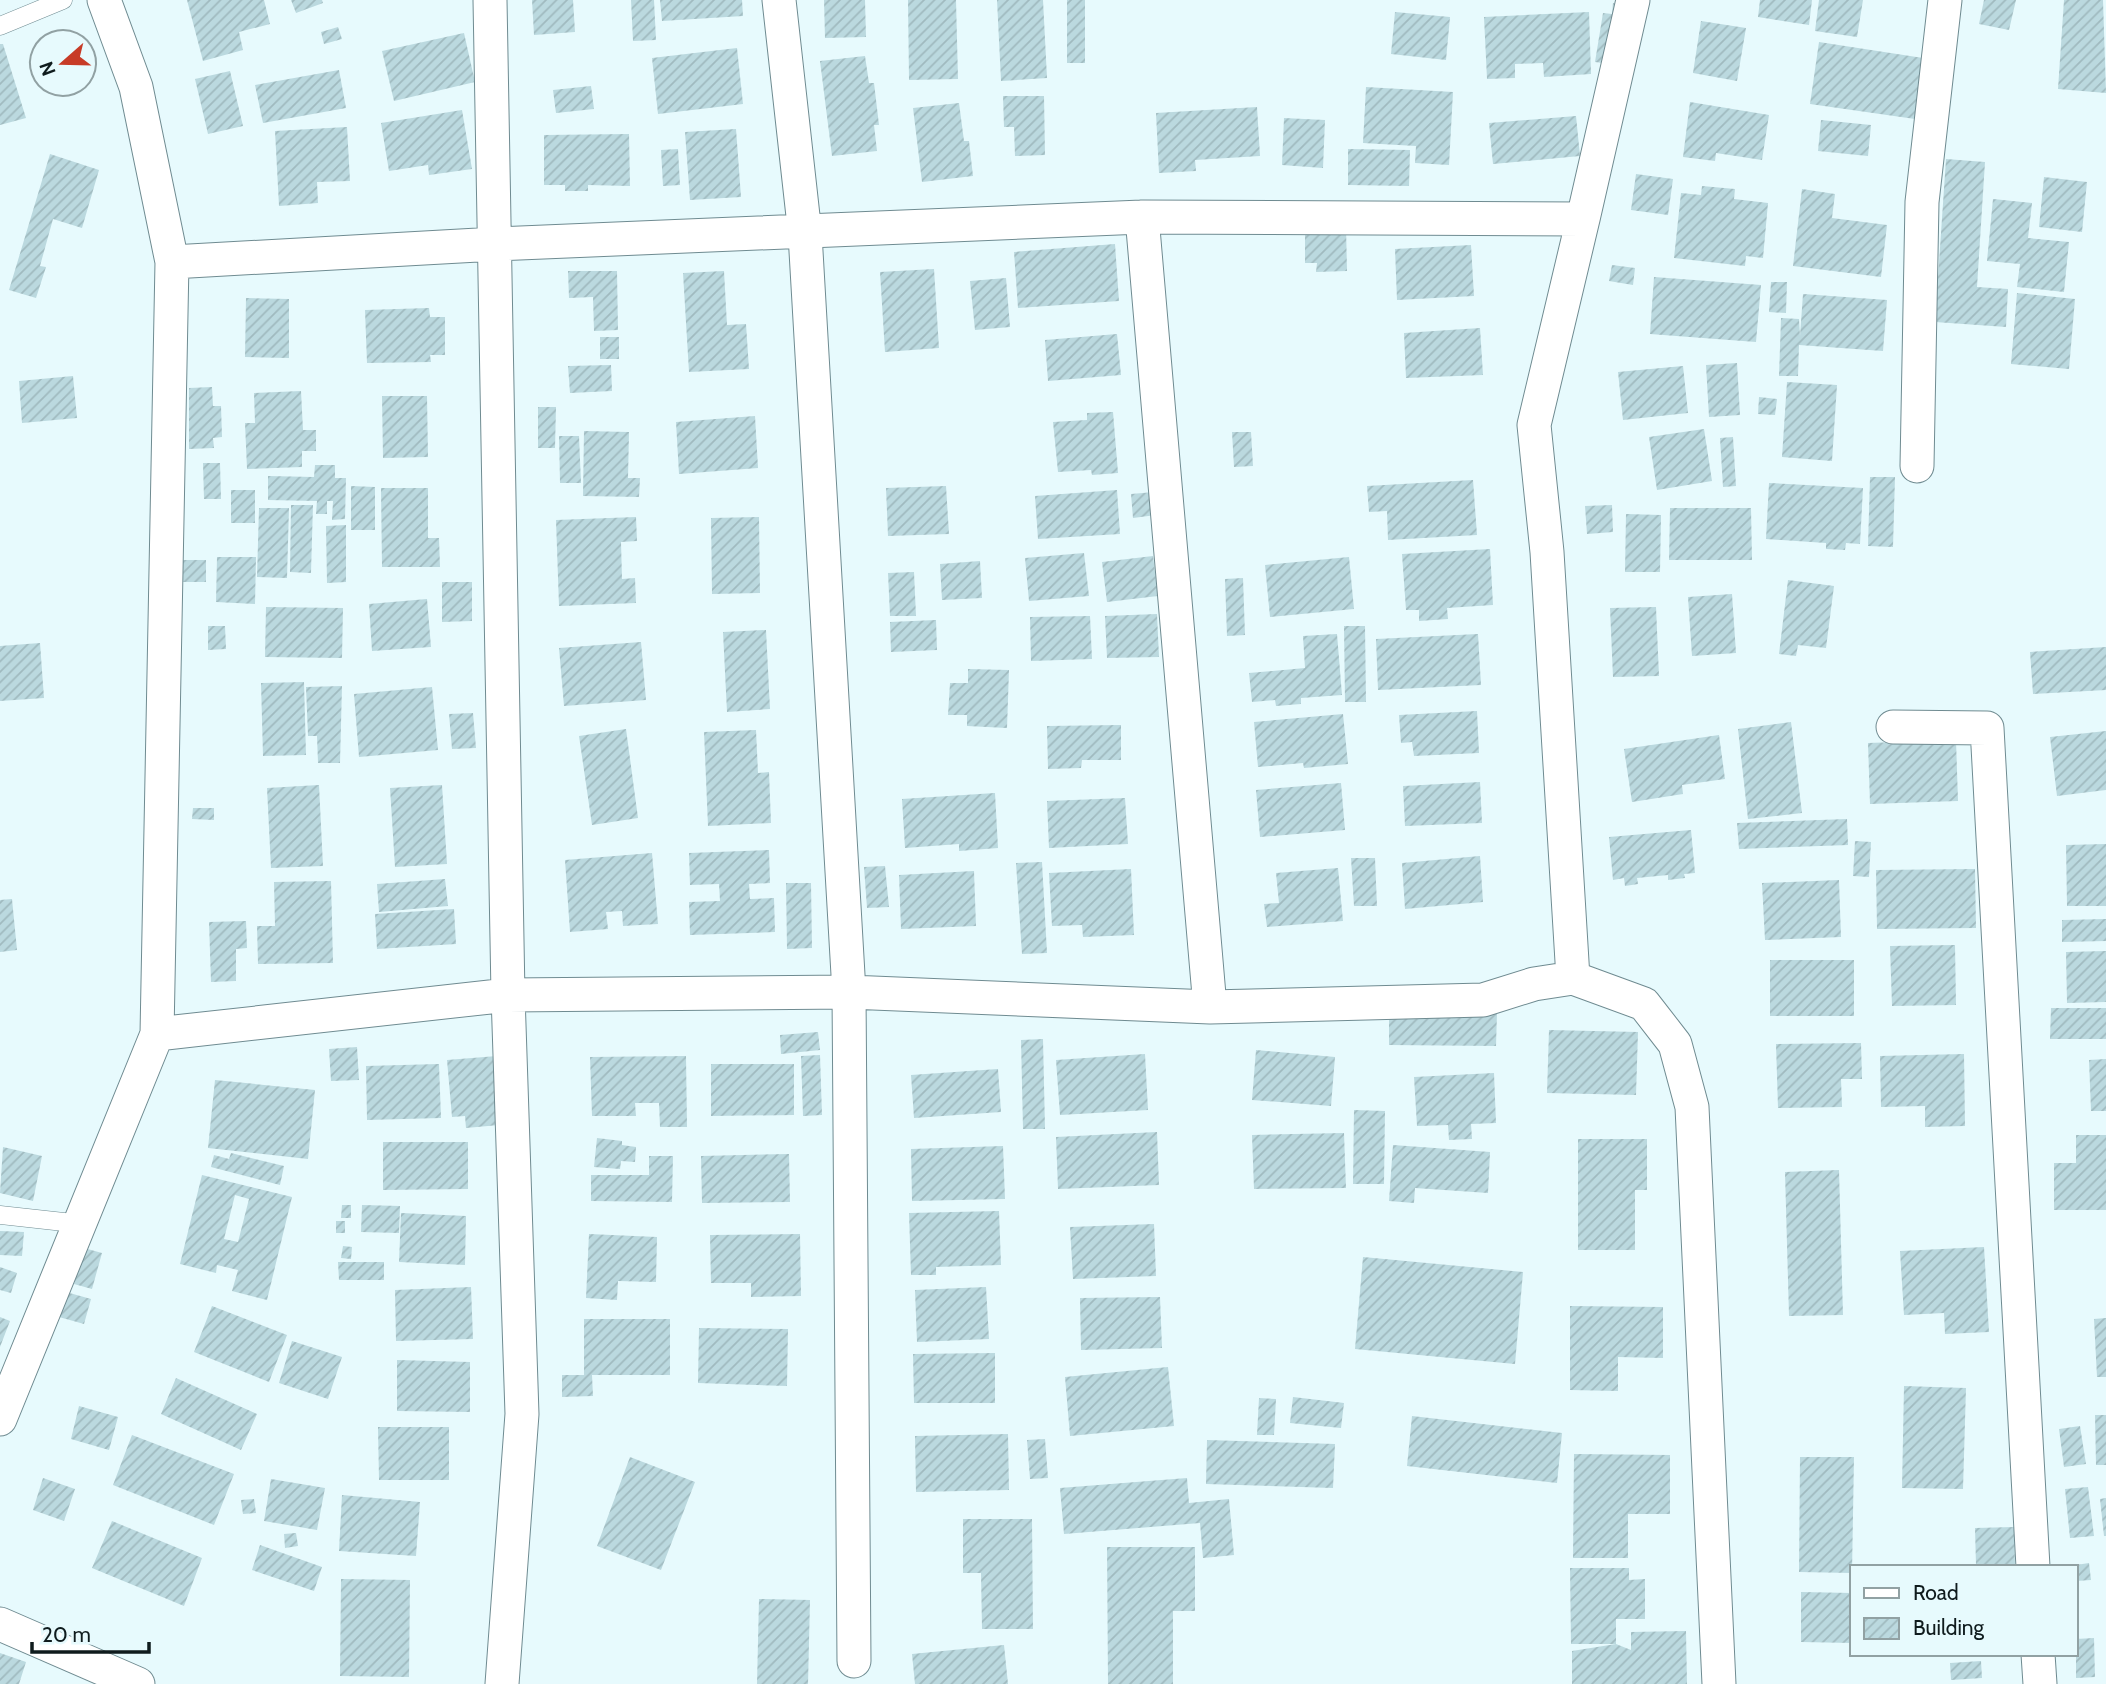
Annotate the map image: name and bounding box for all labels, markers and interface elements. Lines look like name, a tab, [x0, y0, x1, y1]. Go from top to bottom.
north arrow	[28, 28, 98, 98]
text: N	[34, 58, 61, 79]
legend	[1850, 1565, 2078, 1656]
text: Road	[1913, 1580, 1959, 1605]
scale bar	[32, 1610, 149, 1654]
text: Building	[1913, 1615, 1985, 1640]
text: 20 m	[42, 1622, 91, 1647]

